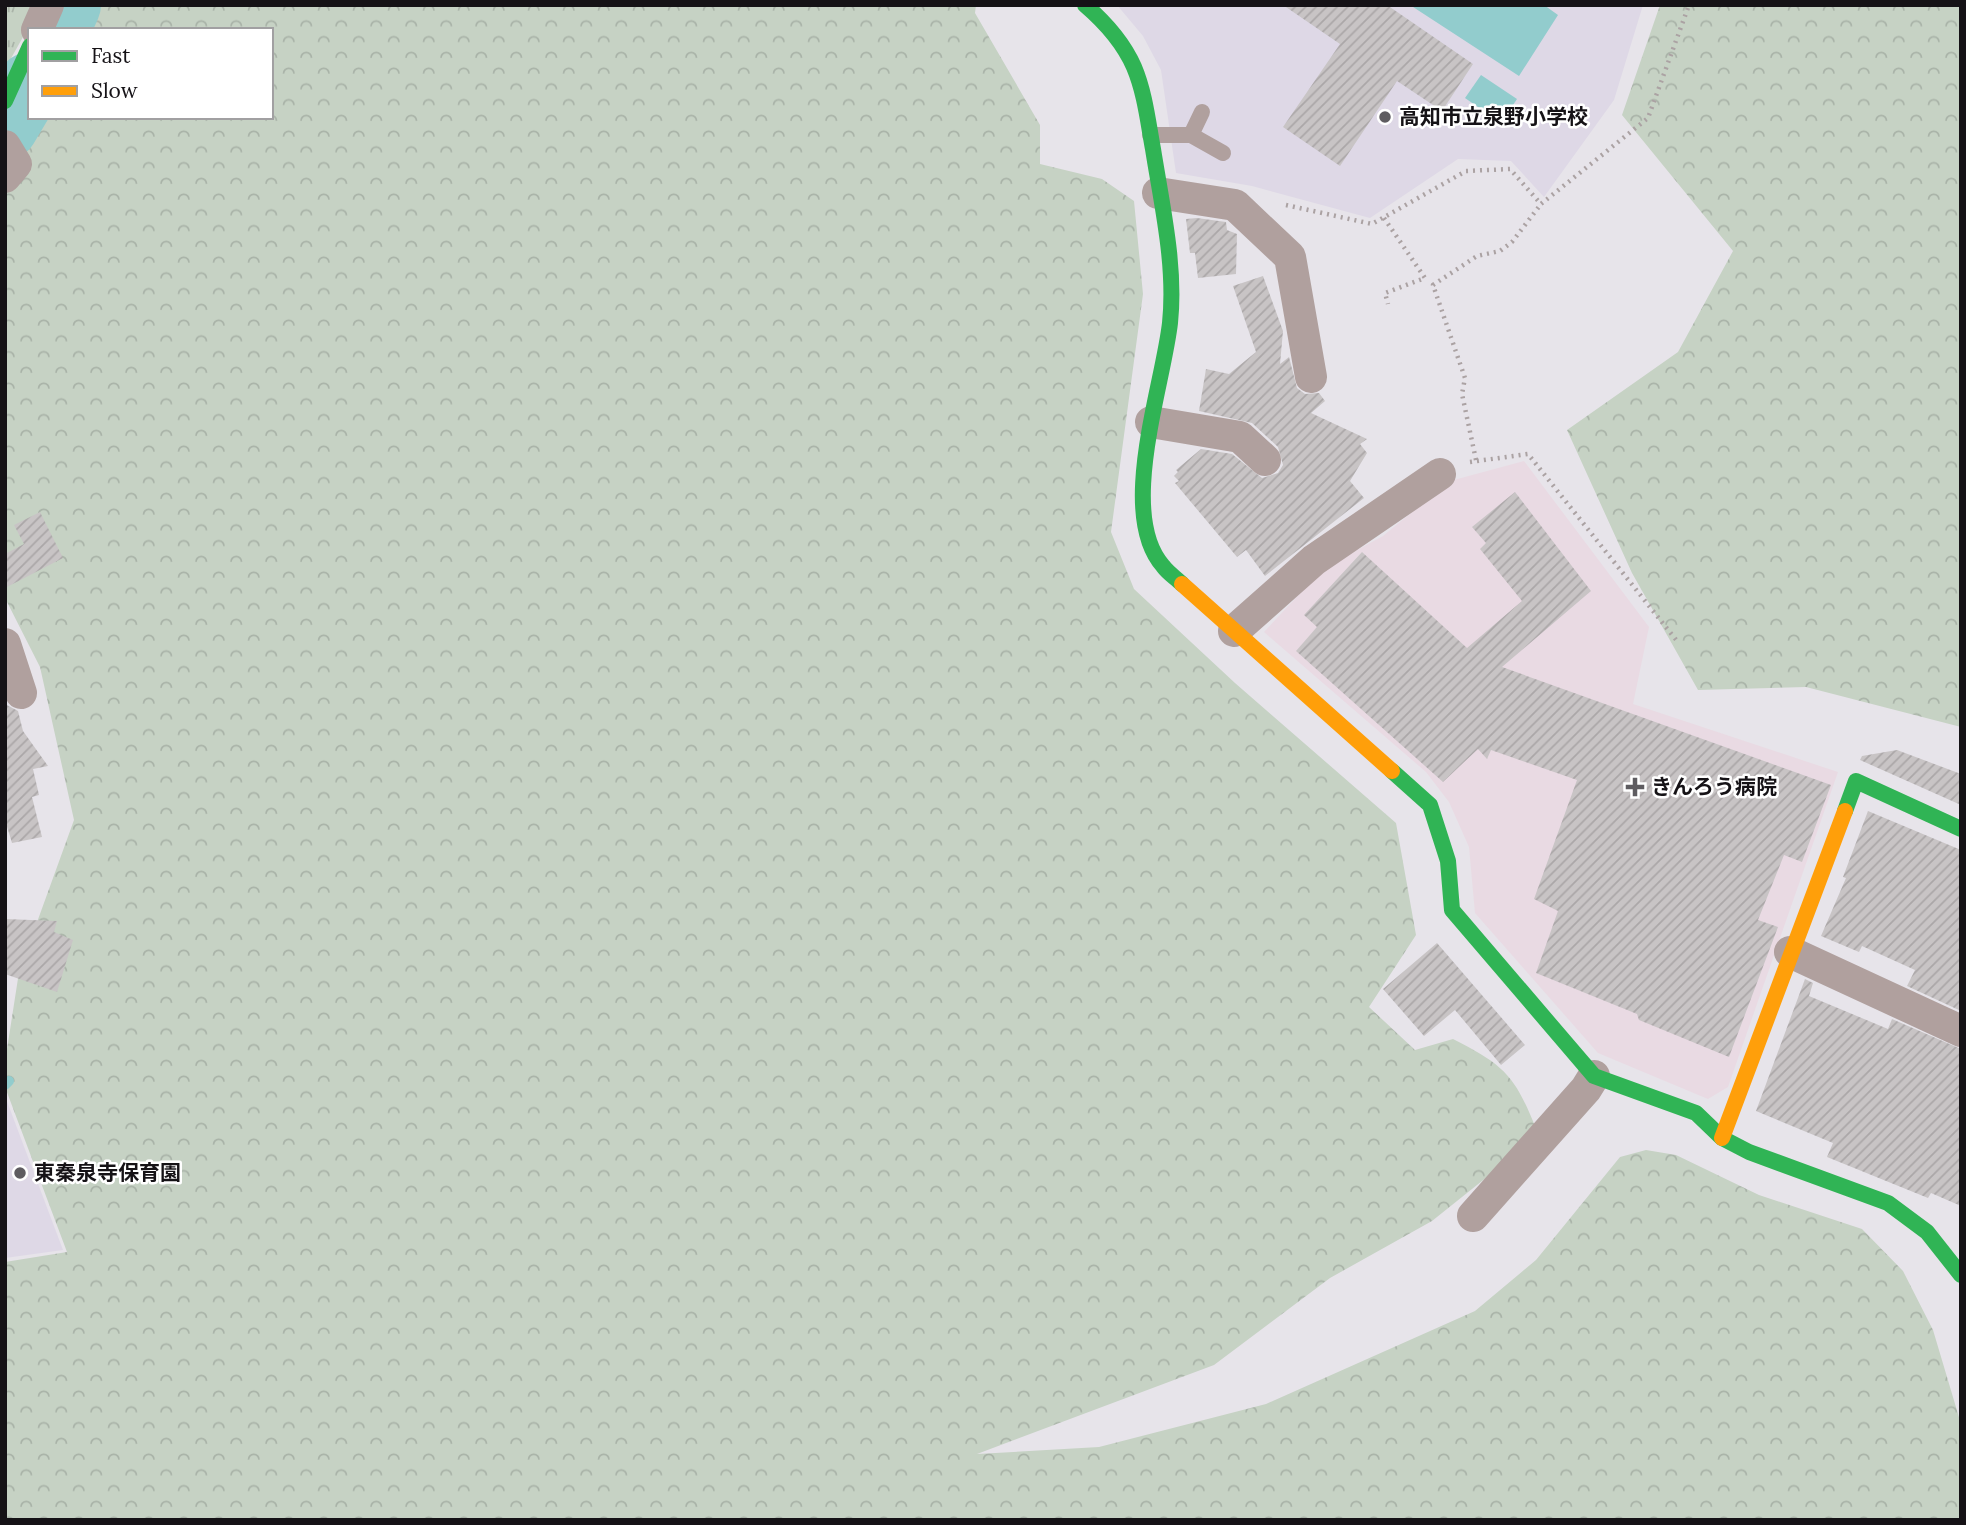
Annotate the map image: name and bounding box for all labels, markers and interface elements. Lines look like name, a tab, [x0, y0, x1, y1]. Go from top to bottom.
legend	[28, 28, 273, 119]
text: Fast	[91, 42, 131, 69]
text: Slow	[91, 77, 138, 104]
place label: 高知市立泉野小学校	[1399, 103, 1588, 130]
marker: 高知市立泉野小学校	[1377, 109, 1393, 125]
place label: きんろう病院	[1651, 773, 1777, 800]
marker: きんろう病院	[1625, 777, 1645, 797]
place label: 東秦泉寺保育園	[34, 1159, 181, 1186]
marker: 東秦泉寺保育園	[12, 1165, 28, 1181]

